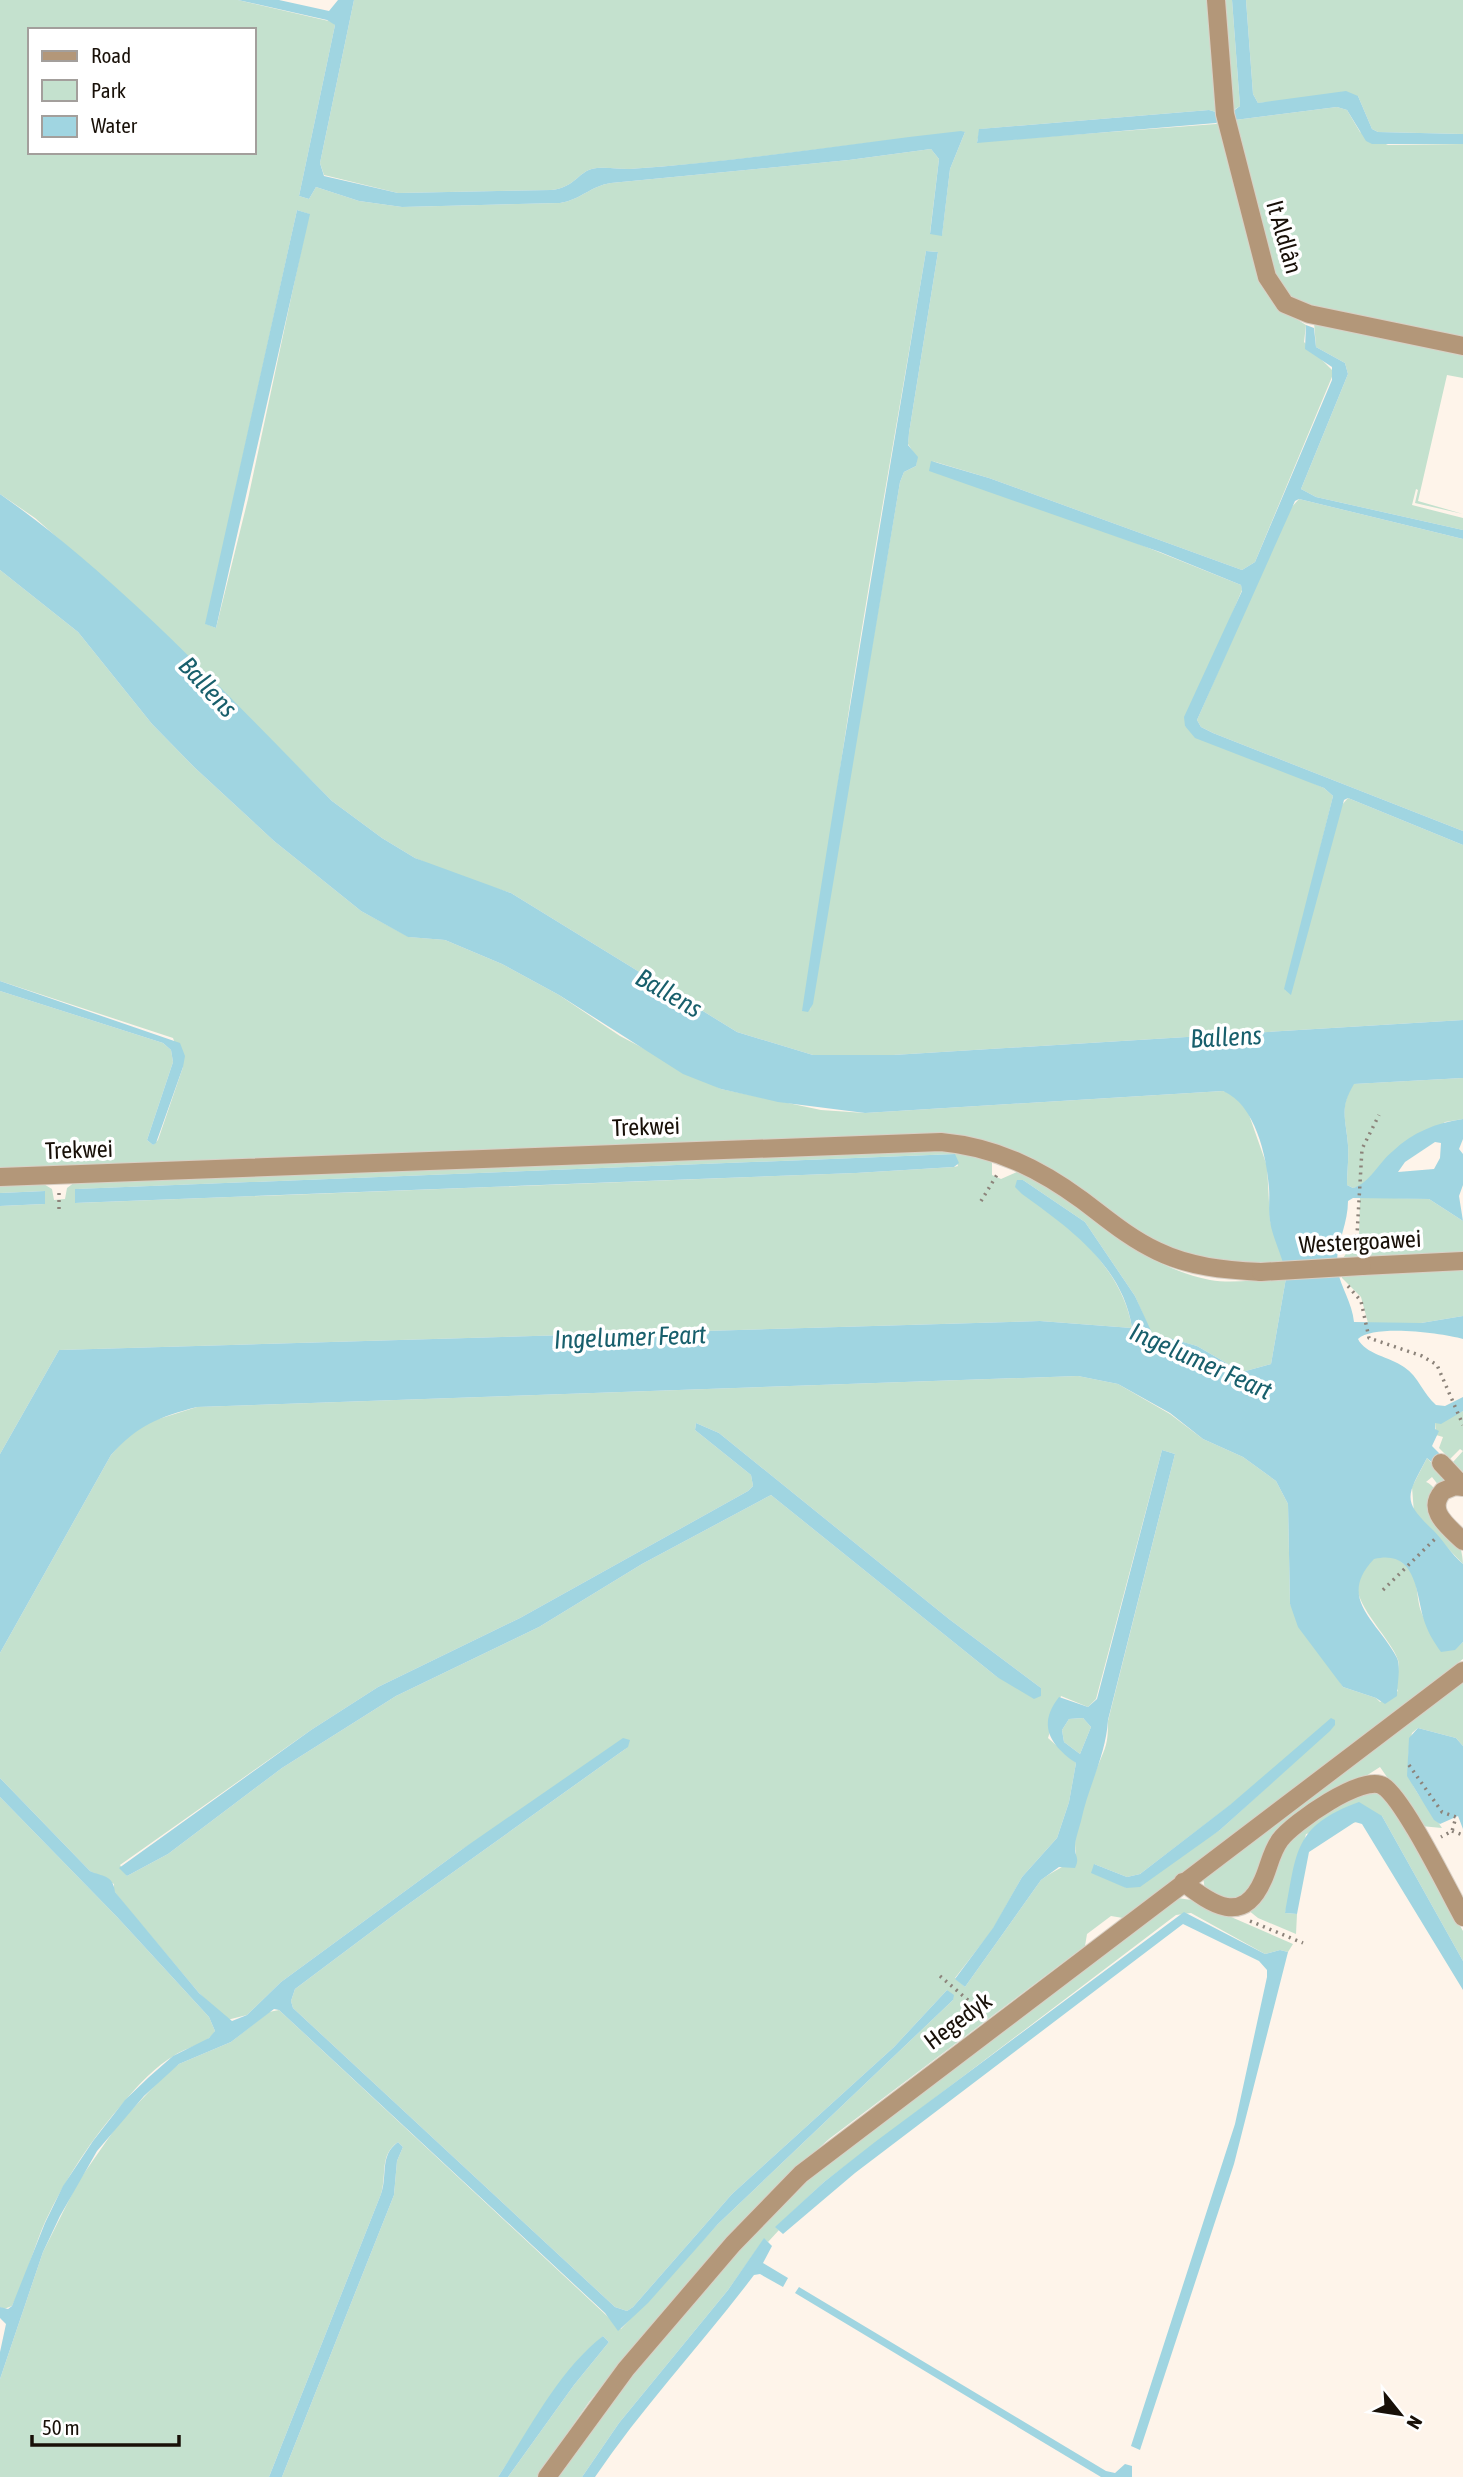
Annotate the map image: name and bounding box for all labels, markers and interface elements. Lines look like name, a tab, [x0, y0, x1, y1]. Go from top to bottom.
legend	[28, 28, 256, 154]
text: Road	[91, 43, 131, 67]
text: Park	[91, 78, 126, 102]
text: Water	[91, 113, 138, 137]
street label: It Aldlân	[1261, 197, 1308, 277]
water label: Ballens	[173, 651, 243, 723]
water label: Ballens	[631, 962, 707, 1024]
water label: Ballens	[1190, 1020, 1262, 1054]
street label: Trekwei	[611, 1112, 681, 1141]
street label: Trekwei	[44, 1135, 114, 1164]
street label: Westergoawei	[1298, 1225, 1422, 1258]
water label: Ingelumer Feart	[1125, 1316, 1277, 1406]
water label: Ingelumer Feart	[553, 1319, 707, 1355]
street label: Hegedyk	[919, 1986, 997, 2055]
north arrow	[1365, 2379, 1435, 2449]
scale bar	[32, 2404, 178, 2448]
text: N	[1402, 2412, 1427, 2433]
text: 50 m	[42, 2415, 80, 2439]

